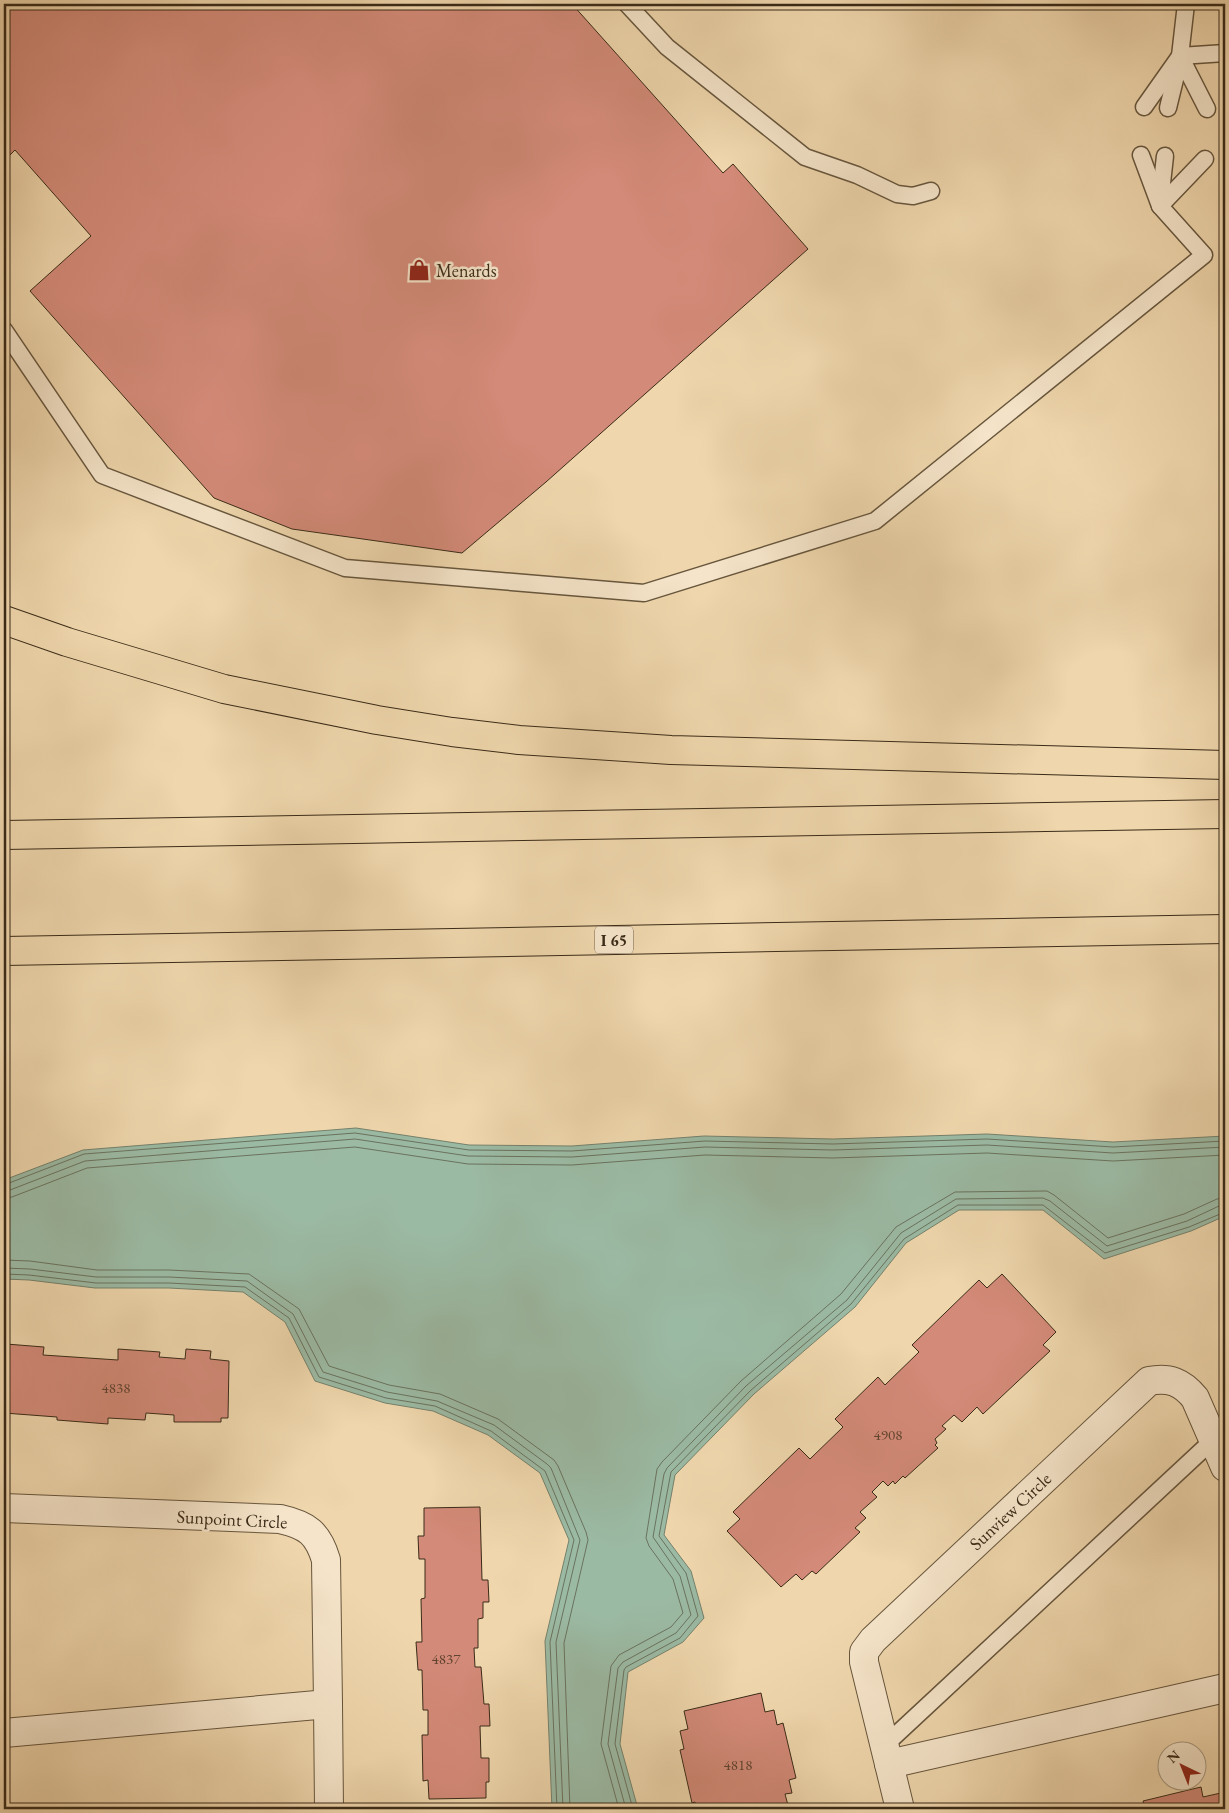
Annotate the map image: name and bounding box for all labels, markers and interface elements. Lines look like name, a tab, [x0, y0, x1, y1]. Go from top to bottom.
shop icon: Menards	[406, 257, 432, 283]
place label: Menards	[436, 259, 497, 282]
road number: I 65	[595, 926, 633, 954]
house number: 4838	[102, 1378, 130, 1397]
house number: 4908	[874, 1425, 902, 1444]
street label: Sunview Circle	[964, 1467, 1056, 1555]
street label: Sunpoint Circle	[176, 1505, 288, 1533]
house number: 4837	[432, 1649, 461, 1668]
north arrow	[1156, 1740, 1206, 1790]
text: N	[1163, 1746, 1184, 1767]
house number: 4818	[724, 1755, 752, 1774]

